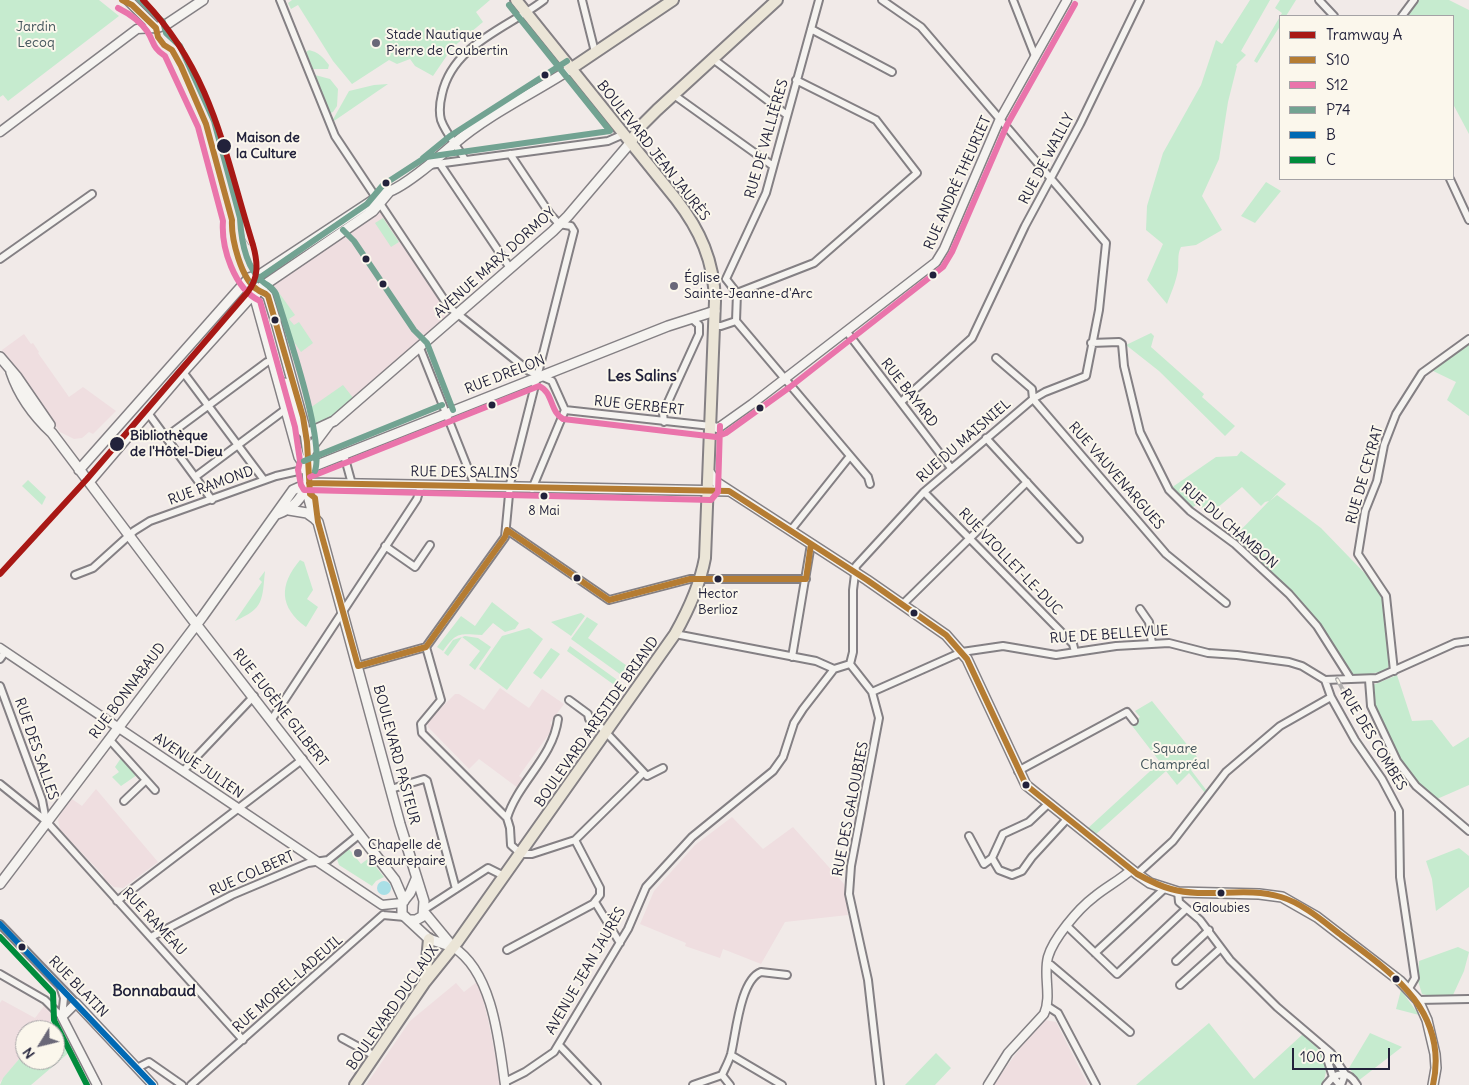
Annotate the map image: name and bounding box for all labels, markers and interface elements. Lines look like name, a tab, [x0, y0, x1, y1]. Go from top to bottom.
legend	[1279, 15, 1454, 180]
park label: Jardin Lecoq	[16, 19, 56, 52]
text: Tramway A	[1326, 25, 1402, 44]
place label: Stade Nautique Pierre de Coubertin	[386, 27, 508, 59]
marker: Stade Nautique Pierre de Coubertin	[370, 37, 382, 49]
text: S10	[1326, 50, 1350, 69]
unlabelled marker	[540, 70, 550, 80]
text: S12	[1326, 75, 1348, 94]
street label: RUE DE VALLIÈRES	[742, 77, 792, 201]
street label: BOULEVARD JEAN JAURÈS	[593, 78, 713, 224]
text: P74	[1326, 100, 1351, 119]
street label: RUE DE WAILLY	[1016, 111, 1078, 207]
street label: RUE ANDRÉ THEURIET	[921, 113, 995, 253]
text: B	[1326, 125, 1336, 144]
place label: Maison de la Culture	[236, 130, 300, 162]
marker: Maison de la Culture	[215, 137, 233, 155]
text: C	[1326, 150, 1336, 169]
unlabelled marker	[381, 178, 391, 188]
street label: AVENUE MARX DORMOY	[431, 204, 559, 322]
unlabelled marker	[361, 254, 371, 264]
place label: Église Sainte-Jeanne-d'Arc	[684, 270, 813, 302]
unlabelled marker	[928, 270, 938, 280]
unlabelled marker	[378, 279, 388, 289]
marker: Église Sainte-Jeanne-d'Arc	[668, 280, 680, 292]
unlabelled marker	[270, 315, 280, 325]
street label: RUE DRELON	[462, 352, 548, 398]
street label: RUE BAYARD	[877, 355, 941, 431]
district label: Les Salins	[607, 366, 677, 386]
street label: RUE GERBERT	[593, 393, 685, 419]
street label: RUE DU MAISNIEL	[914, 396, 1014, 486]
unlabelled marker	[487, 400, 497, 410]
unlabelled marker	[755, 403, 765, 413]
street label: RUE VAUVENARGUES	[1065, 419, 1167, 533]
street label: RUE DE CEYRAT	[1343, 424, 1387, 526]
place label: Bibliothèque de l'Hôtel-Dieu	[130, 428, 223, 461]
marker: Bibliothèque de l'Hôtel-Dieu	[108, 435, 126, 453]
street label: RUE RAMOND	[166, 463, 256, 509]
street label: RUE DES SALINS	[410, 464, 518, 482]
street label: RUE DU CHAMBON	[1177, 480, 1281, 572]
marker: 8 Mai	[539, 491, 549, 501]
place label: 8 Mai	[528, 503, 560, 519]
street label: RUE VIOLLET-LE-DUC	[955, 505, 1065, 619]
unlabelled marker	[572, 573, 582, 583]
marker: Hector Berlioz	[713, 574, 723, 584]
place label: Hector Berlioz	[698, 586, 738, 617]
unlabelled marker	[909, 608, 919, 618]
street label: RUE DE BELLEVUE	[1049, 622, 1169, 648]
street label: BOULEVARD ARISTIDE BRIAND	[532, 633, 662, 811]
street label: RUE BONNABAUD	[86, 640, 170, 742]
street label: RUE EUGÈNE GILBERT	[229, 646, 331, 770]
street label: BOULEVARD PASTEUR	[369, 683, 423, 827]
street label: RUE DES COMBES	[1336, 686, 1410, 794]
street label: RUE DES SALLES	[11, 696, 61, 802]
street label: AVENUE JULIEN	[150, 730, 246, 802]
street label: RUE DES GALOUBIES	[830, 740, 872, 878]
park label: Square Champréal	[1140, 741, 1210, 774]
unlabelled marker	[1021, 780, 1031, 790]
place label: Chapelle de Beaurepaire	[368, 837, 446, 870]
marker: Chapelle de Beaurepaire	[352, 847, 364, 859]
street label: RUE COLBERT	[207, 848, 297, 900]
street label: RUE RAMEAU	[119, 885, 189, 959]
marker: Galoubies	[1216, 888, 1226, 898]
place label: Galoubies	[1192, 900, 1250, 916]
street label: AVENUE JEAN JAURÈS	[543, 904, 629, 1038]
street label: RUE MOREL-LADEUIL	[230, 932, 346, 1036]
unlabelled marker	[17, 942, 27, 952]
street label: BOULEVARD DUCLAUX	[344, 942, 442, 1074]
street label: RUE BLATIN	[45, 953, 111, 1021]
unlabelled marker	[1391, 974, 1401, 984]
district label: Bonnabaud	[112, 981, 196, 1001]
north arrow	[15, 1020, 65, 1070]
scale bar	[1294, 1038, 1392, 1070]
text: N	[19, 1044, 39, 1062]
text: 100 m	[1300, 1047, 1342, 1066]

